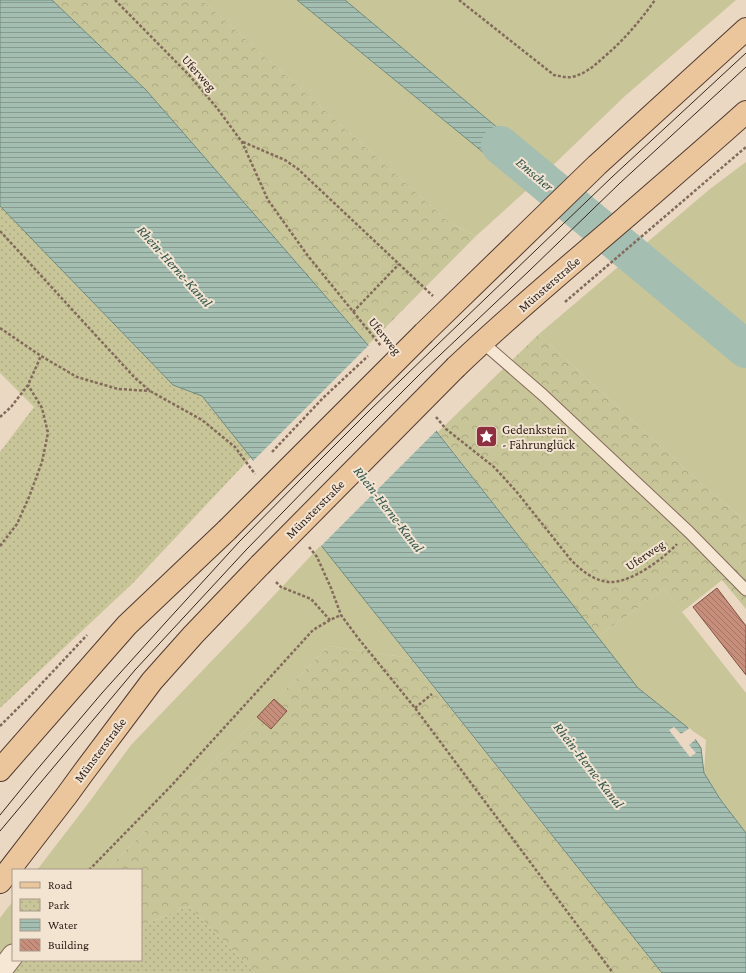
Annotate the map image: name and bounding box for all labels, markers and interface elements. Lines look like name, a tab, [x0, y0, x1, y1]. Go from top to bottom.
street label: Uferweg	[179, 52, 220, 95]
water label: Emscher	[513, 154, 558, 195]
water label: Rhein-Herne-Kanal	[134, 222, 216, 310]
street label: Münsterstraße	[515, 253, 583, 315]
street label: Uferweg	[365, 314, 405, 358]
place label: Gedenkstein - Fährunglück	[502, 422, 576, 452]
place icon: Gedenkstein - Fährunglück	[473, 423, 499, 449]
water label: Rhein-Herne-Kanal	[351, 463, 428, 555]
street label: Münsterstraße	[282, 476, 348, 542]
street label: Uferweg	[623, 536, 668, 574]
street label: Münsterstraße	[71, 715, 129, 785]
water label: Rhein-Herne-Kanal	[551, 719, 628, 811]
legend	[12, 869, 142, 961]
text: Road	[48, 878, 73, 892]
text: Park	[48, 898, 70, 912]
text: Water	[48, 918, 78, 932]
text: Building	[48, 938, 89, 952]

